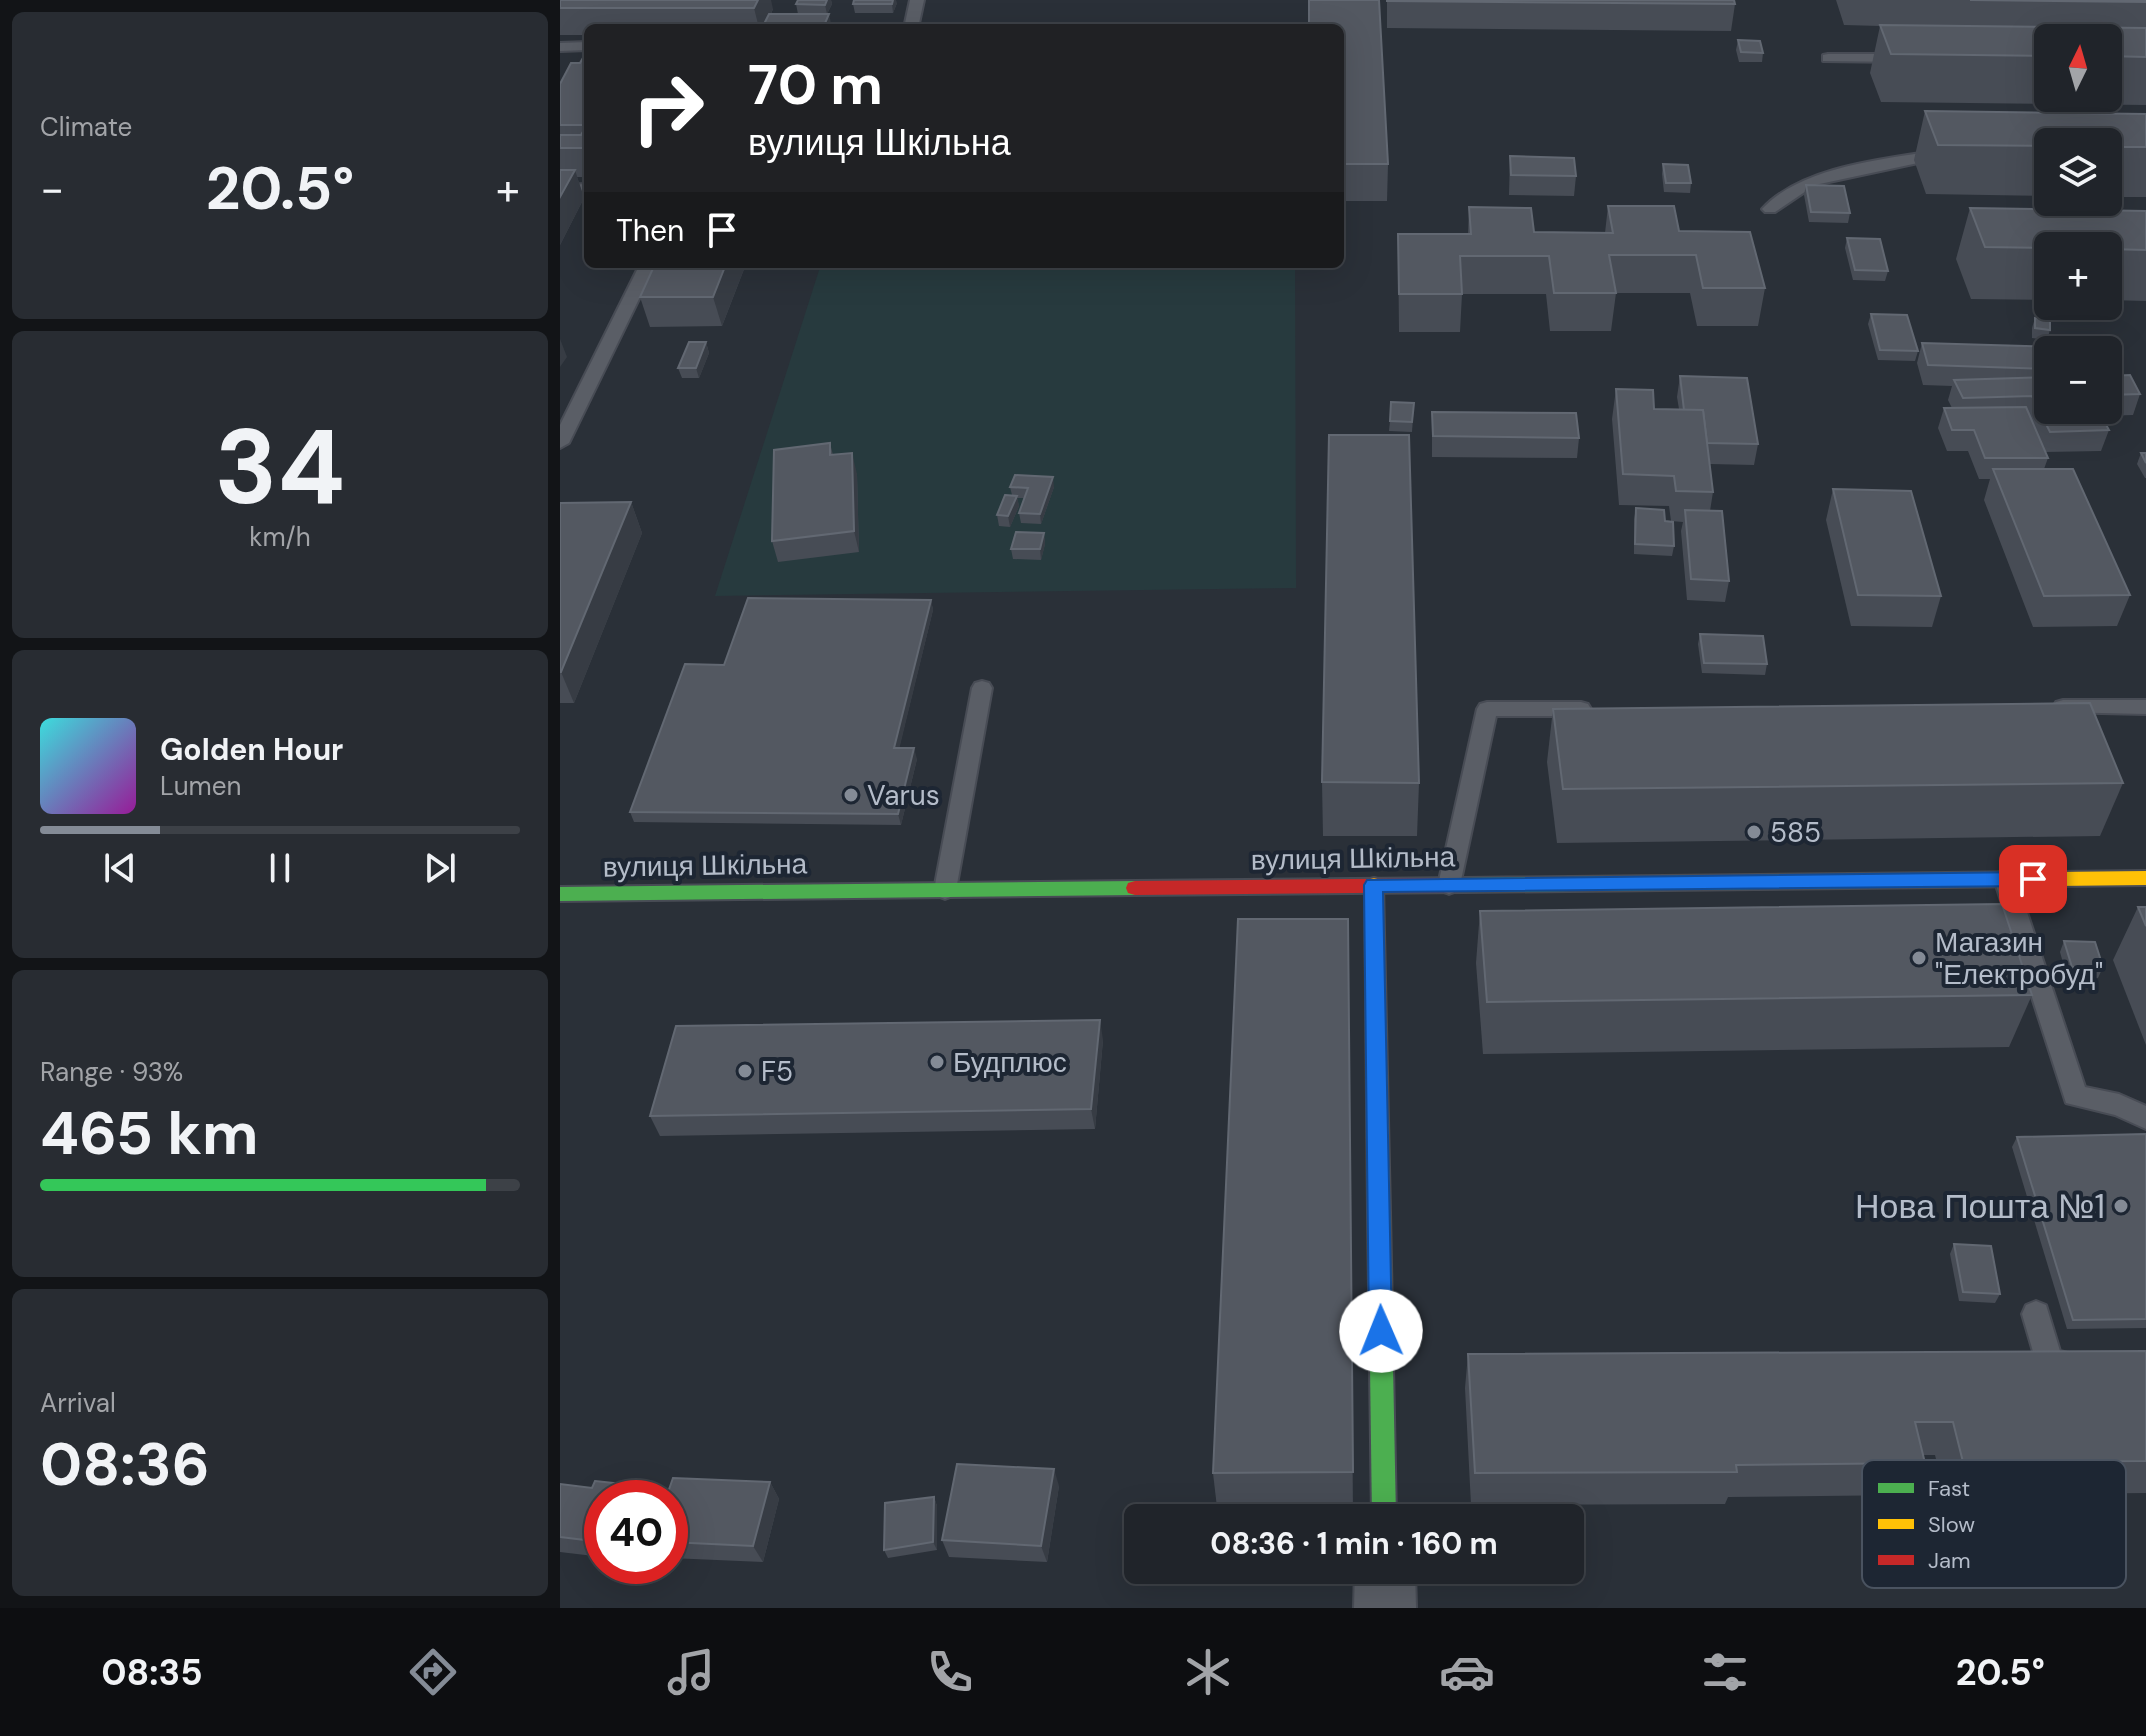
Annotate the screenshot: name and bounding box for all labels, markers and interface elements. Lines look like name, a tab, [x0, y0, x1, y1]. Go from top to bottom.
north arrow	[2034, 24, 2122, 112]
map controls	[2034, 24, 2122, 424]
text: 70 m	[748, 48, 883, 121]
icon: right	[616, 56, 720, 160]
text: Climate	[40, 110, 132, 144]
text: вулиця Шкільна	[748, 119, 1011, 166]
button: layers	[2034, 128, 2122, 216]
text: 20.5°	[206, 149, 354, 228]
text: −	[40, 160, 64, 218]
text: +	[496, 160, 520, 218]
icon: arrive	[700, 208, 744, 252]
text: Then	[616, 211, 684, 250]
button: +	[2034, 232, 2122, 320]
button: −	[2034, 336, 2122, 424]
text: 34	[215, 400, 345, 535]
text: km/h	[249, 520, 311, 554]
text: Golden Hour	[160, 730, 343, 769]
text: Lumen	[160, 769, 241, 803]
place label: Varus	[867, 777, 940, 814]
marker: Varus	[842, 786, 860, 804]
place label: 585	[1770, 814, 1821, 851]
marker: 585	[1745, 823, 1763, 841]
street label: вулиця Шкільна	[1251, 838, 1456, 879]
street label: вулиця Шкільна	[603, 845, 808, 886]
pin	[1999, 845, 2067, 913]
icon: previous	[98, 846, 142, 890]
icon: pause	[258, 846, 302, 890]
icon: next	[418, 846, 462, 890]
icon: arrive	[2011, 857, 2055, 901]
place label: Магазин "Електробуд"	[1935, 924, 2103, 993]
marker: Магазин "Електробуд"	[1910, 949, 1928, 967]
place label: Будплюс	[953, 1044, 1067, 1081]
place label: F5	[761, 1053, 793, 1090]
marker: Будплюс	[928, 1053, 946, 1071]
text: Range · 93%	[40, 1055, 183, 1089]
marker: F5	[736, 1062, 754, 1080]
text: 465 km	[40, 1094, 258, 1173]
place label: Нова Пошта №1	[1855, 1184, 2105, 1229]
marker: Нова Пошта №1	[2112, 1197, 2130, 1215]
position arrow	[1339, 1289, 1423, 1373]
text: Arrival	[40, 1386, 116, 1420]
text: 08:36	[40, 1425, 210, 1504]
legend	[1862, 1460, 2126, 1588]
text: Fast	[1928, 1474, 1970, 1503]
speed limit sign: 40	[584, 1480, 688, 1584]
text: Slow	[1928, 1510, 1975, 1539]
text: 08:36 · 1 min · 160 m	[1210, 1524, 1498, 1563]
text: Jam	[1928, 1546, 1971, 1575]
icon: directions	[405, 1644, 461, 1700]
icon: music	[663, 1644, 719, 1700]
icon: phone	[922, 1644, 978, 1700]
icon: climate	[1180, 1644, 1236, 1700]
icon: car	[1439, 1644, 1495, 1700]
icon: filters	[1697, 1644, 1753, 1700]
text: 08:35	[101, 1649, 203, 1696]
text: 20.5°	[1956, 1649, 2045, 1696]

